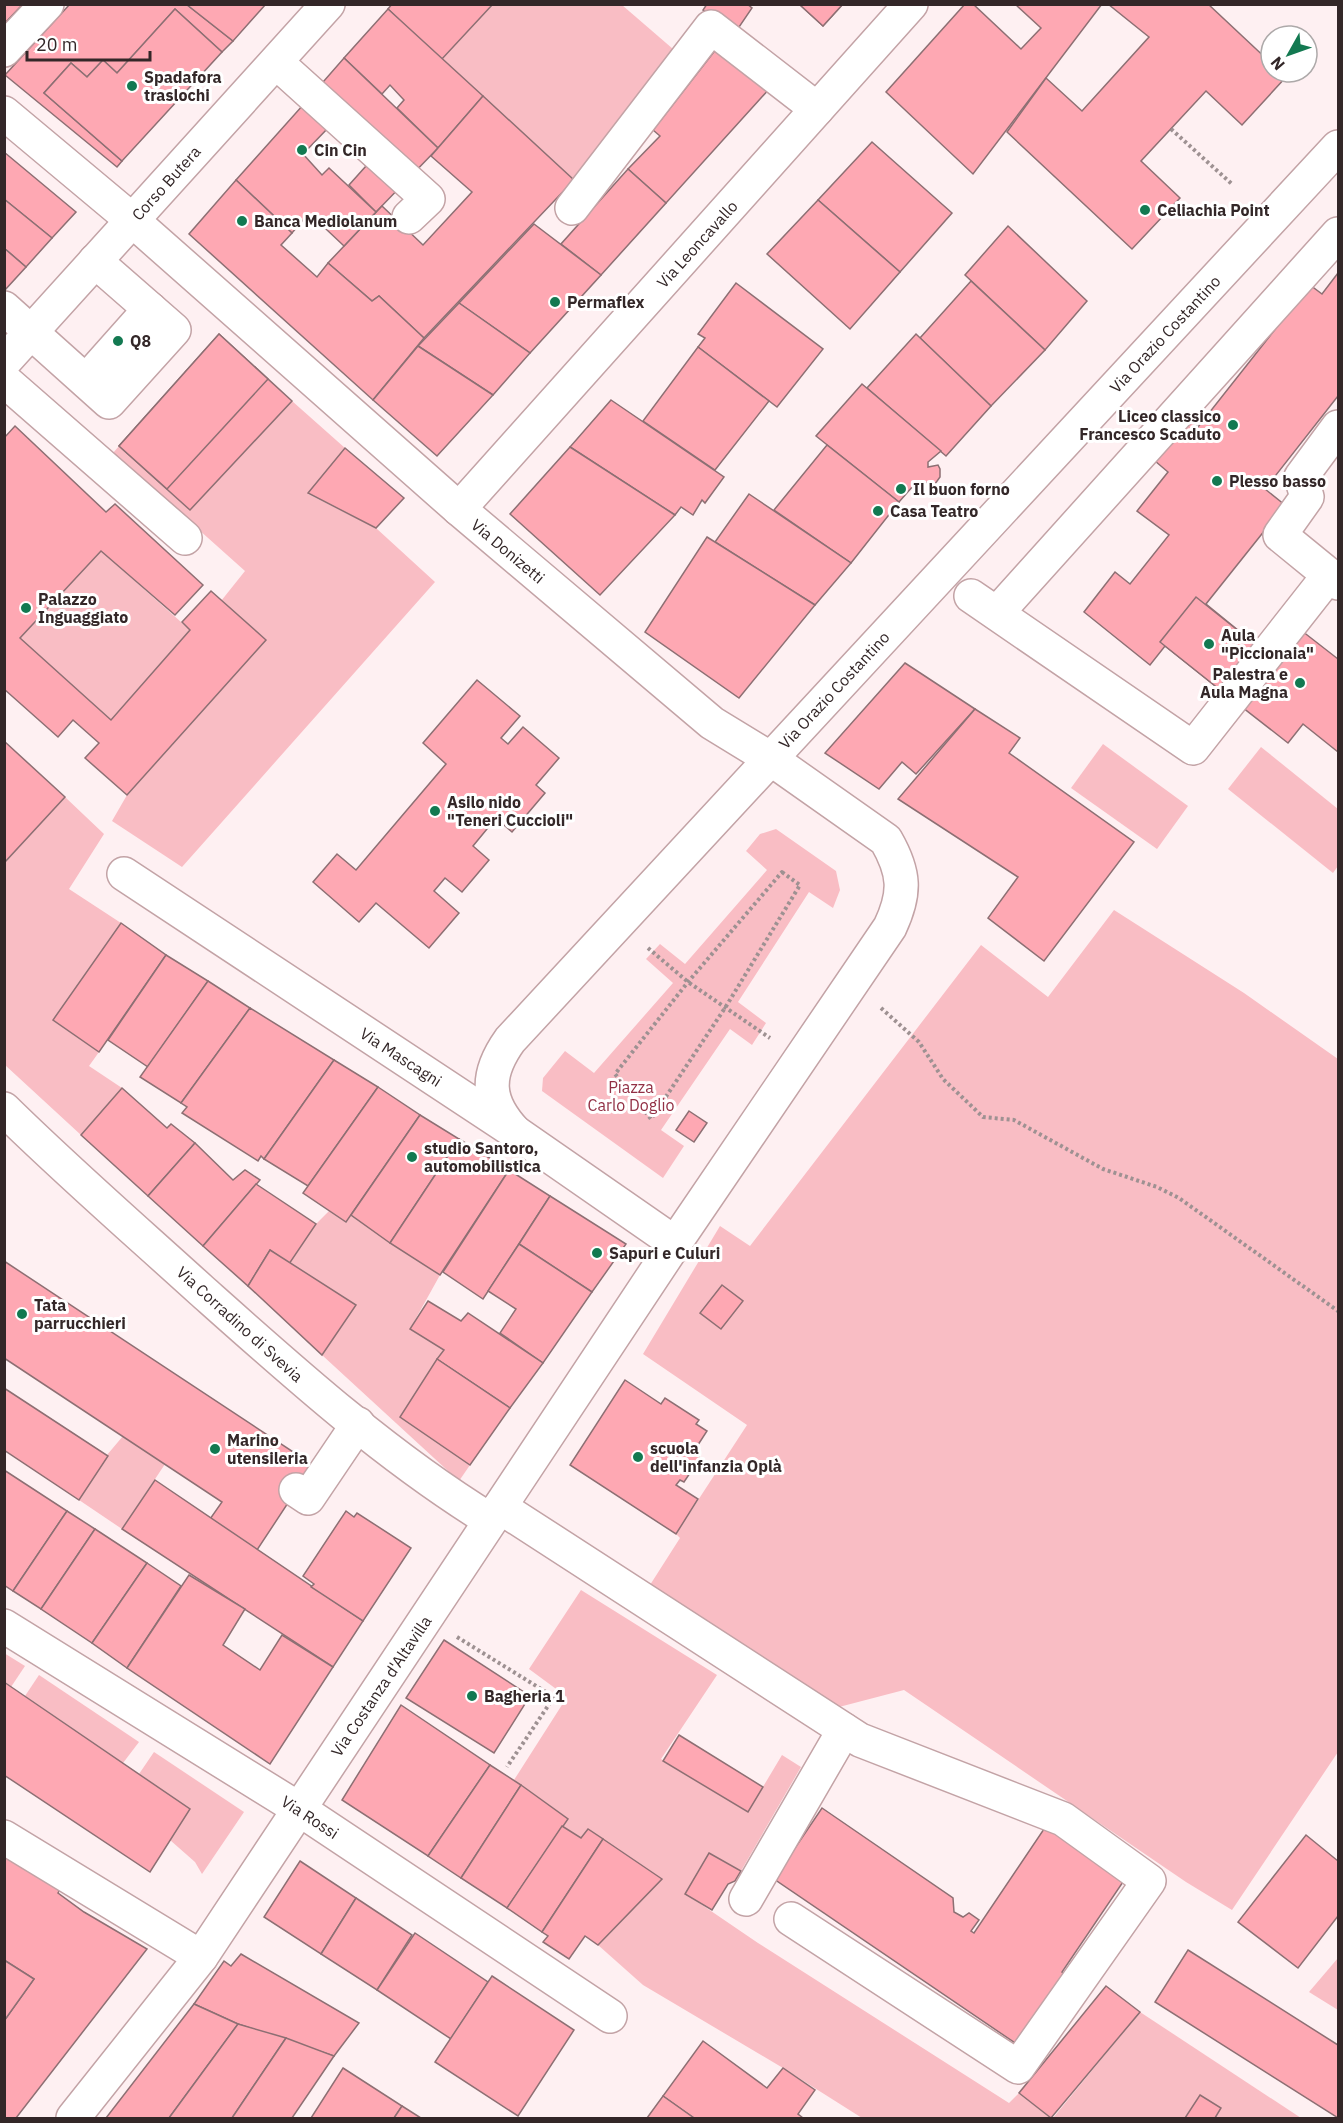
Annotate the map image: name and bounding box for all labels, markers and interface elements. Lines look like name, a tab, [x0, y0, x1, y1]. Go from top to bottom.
scale bar	[27, 24, 150, 62]
north arrow	[1259, 24, 1319, 84]
text: 20 m	[36, 33, 78, 56]
text: N	[1266, 53, 1289, 75]
place label: Spadafora traslochi	[144, 67, 222, 105]
marker: Spadafora traslochi	[125, 79, 139, 93]
place label: Cin Cin	[314, 140, 367, 160]
street label: Corso Butera	[127, 141, 205, 224]
marker: Cin Cin	[295, 143, 309, 157]
street label: Via Leoncavallo	[652, 196, 742, 292]
place label: Celiachia Point	[1157, 200, 1270, 220]
marker: Celiachia Point	[1138, 203, 1152, 217]
place label: Banca Mediolanum	[254, 211, 397, 231]
marker: Banca Mediolanum	[235, 214, 249, 228]
street label: Via Orazio Costantino	[1105, 271, 1225, 397]
place label: Permaflex	[567, 292, 644, 312]
marker: Permaflex	[548, 295, 562, 309]
place label: Q8	[130, 331, 151, 351]
marker: Q8	[111, 334, 125, 348]
place label: Liceo classico Francesco Scaduto	[1079, 406, 1221, 444]
marker: Liceo classico Francesco Scaduto	[1226, 418, 1240, 432]
place label: Plesso basso	[1229, 471, 1326, 491]
marker: Plesso basso	[1210, 474, 1224, 488]
place label: Il buon forno	[913, 479, 1010, 499]
marker: Il buon forno	[894, 482, 908, 496]
place label: Casa Teatro	[890, 501, 978, 521]
marker: Casa Teatro	[871, 504, 885, 518]
street label: Via Donizetti	[467, 514, 549, 588]
place label: Palazzo Inguaggiato	[38, 589, 128, 627]
marker: Palazzo Inguaggiato	[19, 601, 33, 615]
place label: Aula "Piccionaia"	[1221, 625, 1314, 663]
street label: Via Orazio Costantino	[774, 627, 894, 753]
marker: Aula "Piccionaia"	[1202, 637, 1216, 651]
place label: Palestra e Aula Magna	[1200, 664, 1288, 702]
marker: Palestra e Aula Magna	[1293, 676, 1307, 690]
place label: Asilo nido "Teneri Cuccioli"	[447, 792, 573, 830]
marker: Asilo nido "Teneri Cuccioli"	[428, 804, 442, 818]
street label: Via Mascagni	[356, 1023, 446, 1091]
park label: Piazza Carlo Doglio	[588, 1077, 674, 1115]
place label: studio Santoro, automobilistica	[424, 1138, 541, 1176]
marker: studio Santoro, automobilistica	[405, 1150, 419, 1164]
place label: Sapuri e Culuri	[609, 1243, 720, 1263]
marker: Sapuri e Culuri	[590, 1246, 604, 1260]
street label: Via Corradino di Svevia	[173, 1262, 308, 1386]
place label: Tata parrucchieri	[34, 1295, 126, 1333]
marker: Tata parrucchieri	[15, 1307, 29, 1321]
place label: Marino utensileria	[227, 1430, 308, 1468]
place label: scuola dell'infanzia Oplà	[650, 1438, 782, 1476]
marker: Marino utensileria	[208, 1442, 222, 1456]
marker: scuola dell'infanzia Oplà	[631, 1450, 645, 1464]
street label: Via Costanza d'Altavilla	[326, 1611, 436, 1760]
place label: Bagheria 1	[484, 1686, 565, 1706]
marker: Bagheria 1	[465, 1689, 479, 1703]
street label: Via Rossi	[277, 1791, 343, 1843]

